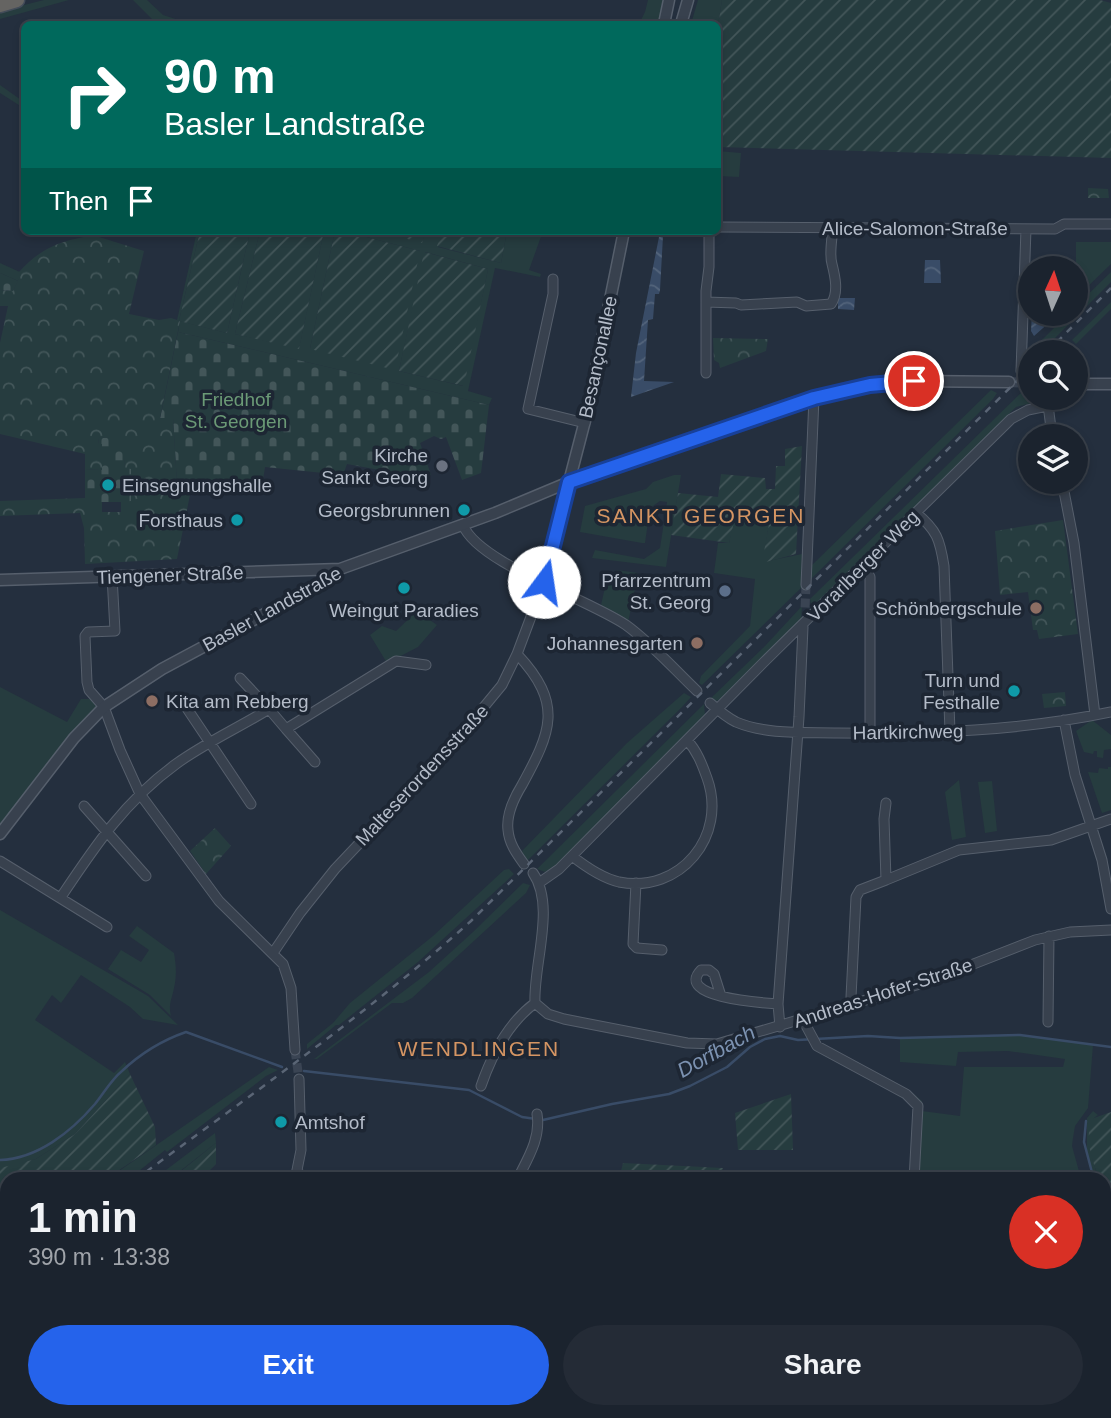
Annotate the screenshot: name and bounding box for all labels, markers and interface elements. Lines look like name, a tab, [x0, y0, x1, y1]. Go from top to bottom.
icon: right	[49, 49, 140, 140]
text: 90 m	[164, 49, 276, 103]
text: Basler Landstraße	[164, 106, 425, 142]
icon: arrive	[122, 182, 160, 220]
text: Then	[49, 186, 108, 216]
street label: Alice-Salomon-Straße	[822, 218, 1008, 239]
north arrow	[1018, 256, 1088, 326]
map controls	[1018, 256, 1088, 494]
street label: Besançonallee	[575, 294, 621, 420]
button: search	[1018, 340, 1088, 410]
pin	[884, 351, 944, 411]
icon: arrive	[895, 362, 933, 400]
park label: Friedhof St. Georgen	[185, 389, 287, 432]
button: layers	[1018, 424, 1088, 494]
place label: Kirche Sankt Georg	[321, 445, 428, 488]
marker: Kirche Sankt Georg	[434, 458, 450, 474]
place label: Einsegnungshalle	[122, 475, 272, 496]
marker: Einsegnungshalle	[100, 477, 116, 493]
place label: Georgsbrunnen	[318, 500, 450, 521]
marker: Georgsbrunnen	[456, 502, 472, 518]
district label: SANKT GEORGEN	[597, 504, 805, 527]
street label: Vorarlberger Weg	[803, 506, 923, 626]
place label: Forsthaus	[139, 510, 223, 531]
marker: Forsthaus	[229, 512, 245, 528]
position arrow	[507, 545, 581, 619]
street label: Tiengener Straße	[96, 562, 244, 588]
street label: Basler Landstraße	[199, 562, 345, 656]
place label: Pfarrzentrum St. Georg	[601, 570, 711, 613]
marker: Weingut Paradies	[396, 580, 412, 596]
marker: Pfarrzentrum St. Georg	[717, 583, 733, 599]
place label: Schönbergschule	[875, 598, 1022, 619]
place label: Weingut Paradies	[329, 600, 479, 621]
marker: Schönbergschule	[1028, 600, 1044, 616]
place label: Johannesgarten	[547, 633, 683, 654]
marker: Johannesgarten	[689, 635, 705, 651]
place label: Turn und Festhalle	[923, 670, 1000, 713]
marker: Turn und Festhalle	[1006, 683, 1022, 699]
place label: Kita am Rebberg	[166, 691, 309, 712]
marker: Kita am Rebberg	[144, 693, 160, 709]
street label: Malteserordensstraße	[351, 700, 493, 850]
street label: Hartkirchweg	[852, 721, 964, 743]
street label: Andreas-Hofer-Straße	[791, 954, 975, 1032]
water label: Dorfbach	[673, 1020, 759, 1082]
district label: WENDLINGEN	[398, 1037, 560, 1060]
place label: Amtshof	[295, 1112, 365, 1133]
marker: Amtshof	[273, 1114, 289, 1130]
text: 1 min	[28, 1194, 138, 1241]
button: close	[1009, 1195, 1083, 1269]
text: 390 m · 13:38	[28, 1244, 170, 1270]
button: Exit	[28, 1325, 549, 1405]
button: Share	[563, 1325, 1083, 1405]

